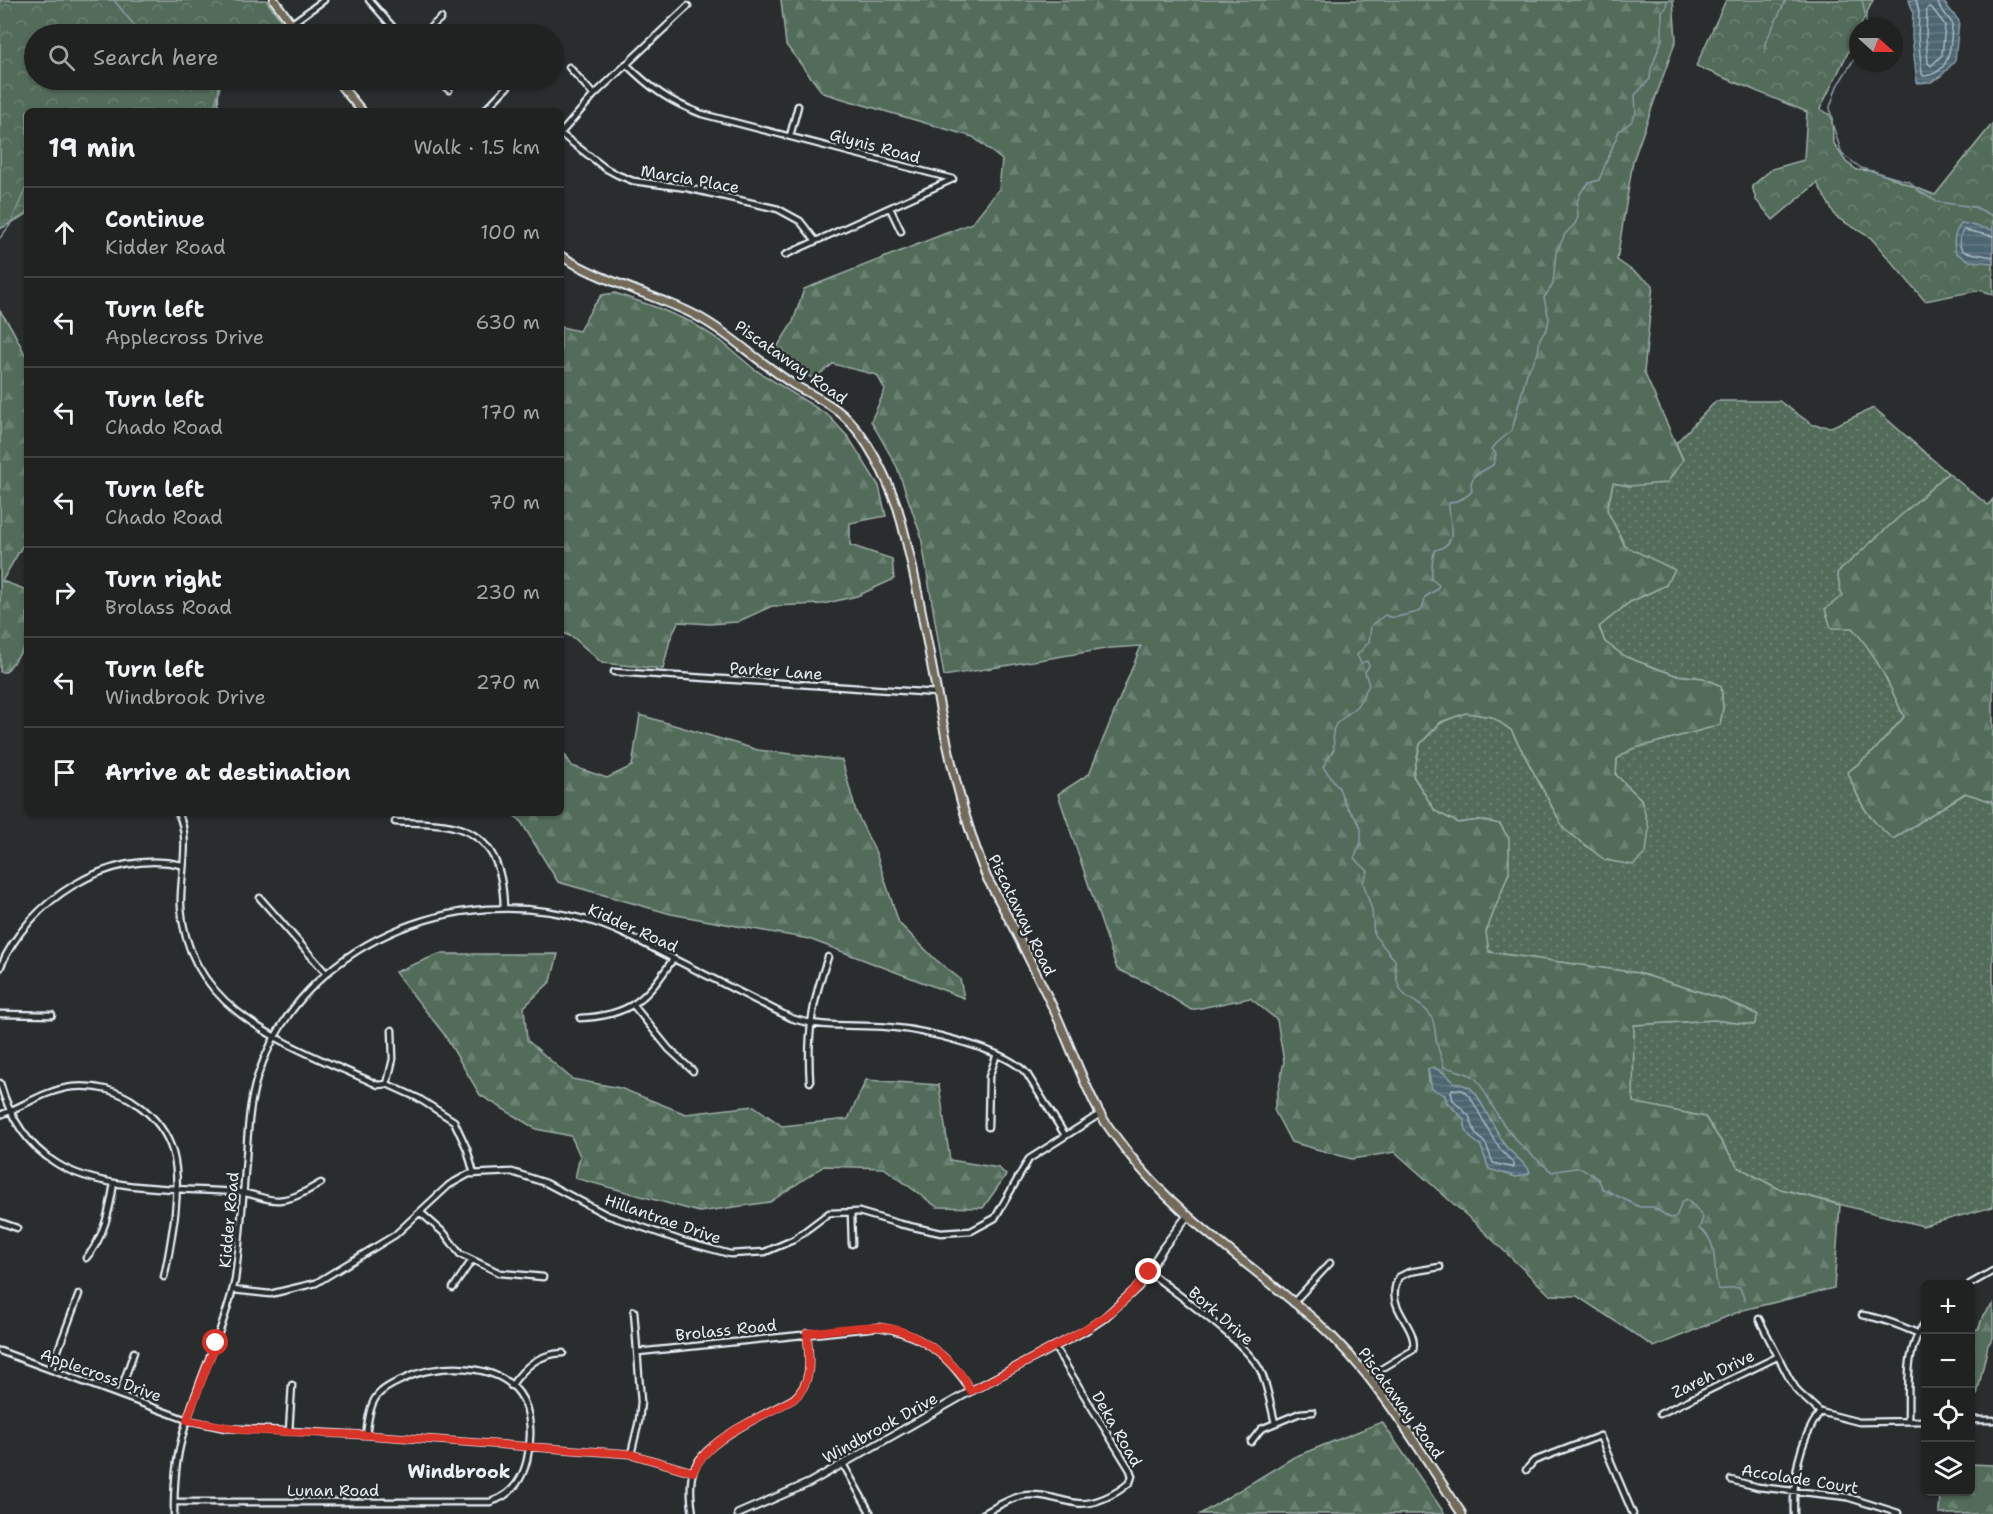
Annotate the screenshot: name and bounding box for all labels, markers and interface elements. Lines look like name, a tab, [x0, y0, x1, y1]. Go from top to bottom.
north arrow	[1849, 18, 1903, 72]
search box	[24, 24, 564, 90]
icon: search	[45, 41, 78, 74]
text: Search here	[93, 43, 219, 72]
street label: Glynis Road	[827, 124, 923, 168]
text: 19 min	[48, 130, 135, 165]
text: Walk · 1.5 km	[413, 134, 540, 160]
street label: Marcia Place	[639, 160, 741, 198]
text: Continue	[105, 205, 205, 234]
icon: ahead	[48, 216, 81, 249]
text: 100 m	[480, 219, 540, 245]
text: Kidder Road	[105, 234, 226, 260]
text: Turn left	[105, 295, 204, 324]
icon: left	[48, 306, 81, 339]
text: 630 m	[476, 309, 540, 335]
street label: Piscataway Road	[731, 315, 851, 409]
text: Applecross Drive	[105, 324, 264, 350]
text: Turn left	[105, 385, 204, 414]
icon: left	[48, 396, 81, 429]
text: 170 m	[481, 399, 540, 425]
text: Chado Road	[105, 414, 223, 440]
text: Turn left	[105, 475, 204, 504]
icon: left	[48, 486, 81, 519]
text: 70 m	[488, 489, 540, 515]
text: Chado Road	[105, 504, 223, 530]
text: Turn right	[105, 565, 222, 594]
icon: right	[48, 576, 81, 609]
text: 230 m	[475, 579, 540, 605]
text: Brolass Road	[105, 594, 232, 620]
text: Turn left	[105, 655, 204, 684]
street label: Parker Lane	[729, 657, 823, 685]
icon: left	[48, 666, 81, 699]
text: 270 m	[476, 669, 540, 695]
text: Windbrook Drive	[105, 684, 266, 710]
icon: arrive	[48, 756, 81, 789]
text: Arrive at destination	[105, 758, 351, 787]
street label: Piscataway Road	[983, 851, 1061, 979]
street label: Kidder Road	[585, 899, 681, 957]
street label: Kidder Road	[214, 1171, 244, 1269]
street label: Hillantrae Drive	[602, 1189, 724, 1249]
route end	[1135, 1258, 1161, 1284]
map controls	[1921, 1280, 1975, 1496]
button: +	[1921, 1280, 1975, 1334]
street label: Bork Drive	[1184, 1282, 1258, 1350]
street label: Brolass Road	[674, 1314, 778, 1346]
route start	[202, 1329, 228, 1355]
button: −	[1921, 1334, 1975, 1388]
street label: Applecross Drive	[38, 1343, 164, 1407]
street label: Piscataway Road	[1353, 1343, 1449, 1463]
street label: Zareh Drive	[1668, 1345, 1758, 1403]
street label: Windbrook Drive	[819, 1388, 941, 1468]
street label: Deka Road	[1087, 1388, 1147, 1470]
button: locate	[1921, 1388, 1975, 1442]
button: layers	[1921, 1442, 1975, 1496]
street label: Accolade Court	[1740, 1459, 1860, 1499]
district label: Windbrook	[408, 1460, 510, 1484]
street label: Lunan Road	[287, 1480, 379, 1501]

